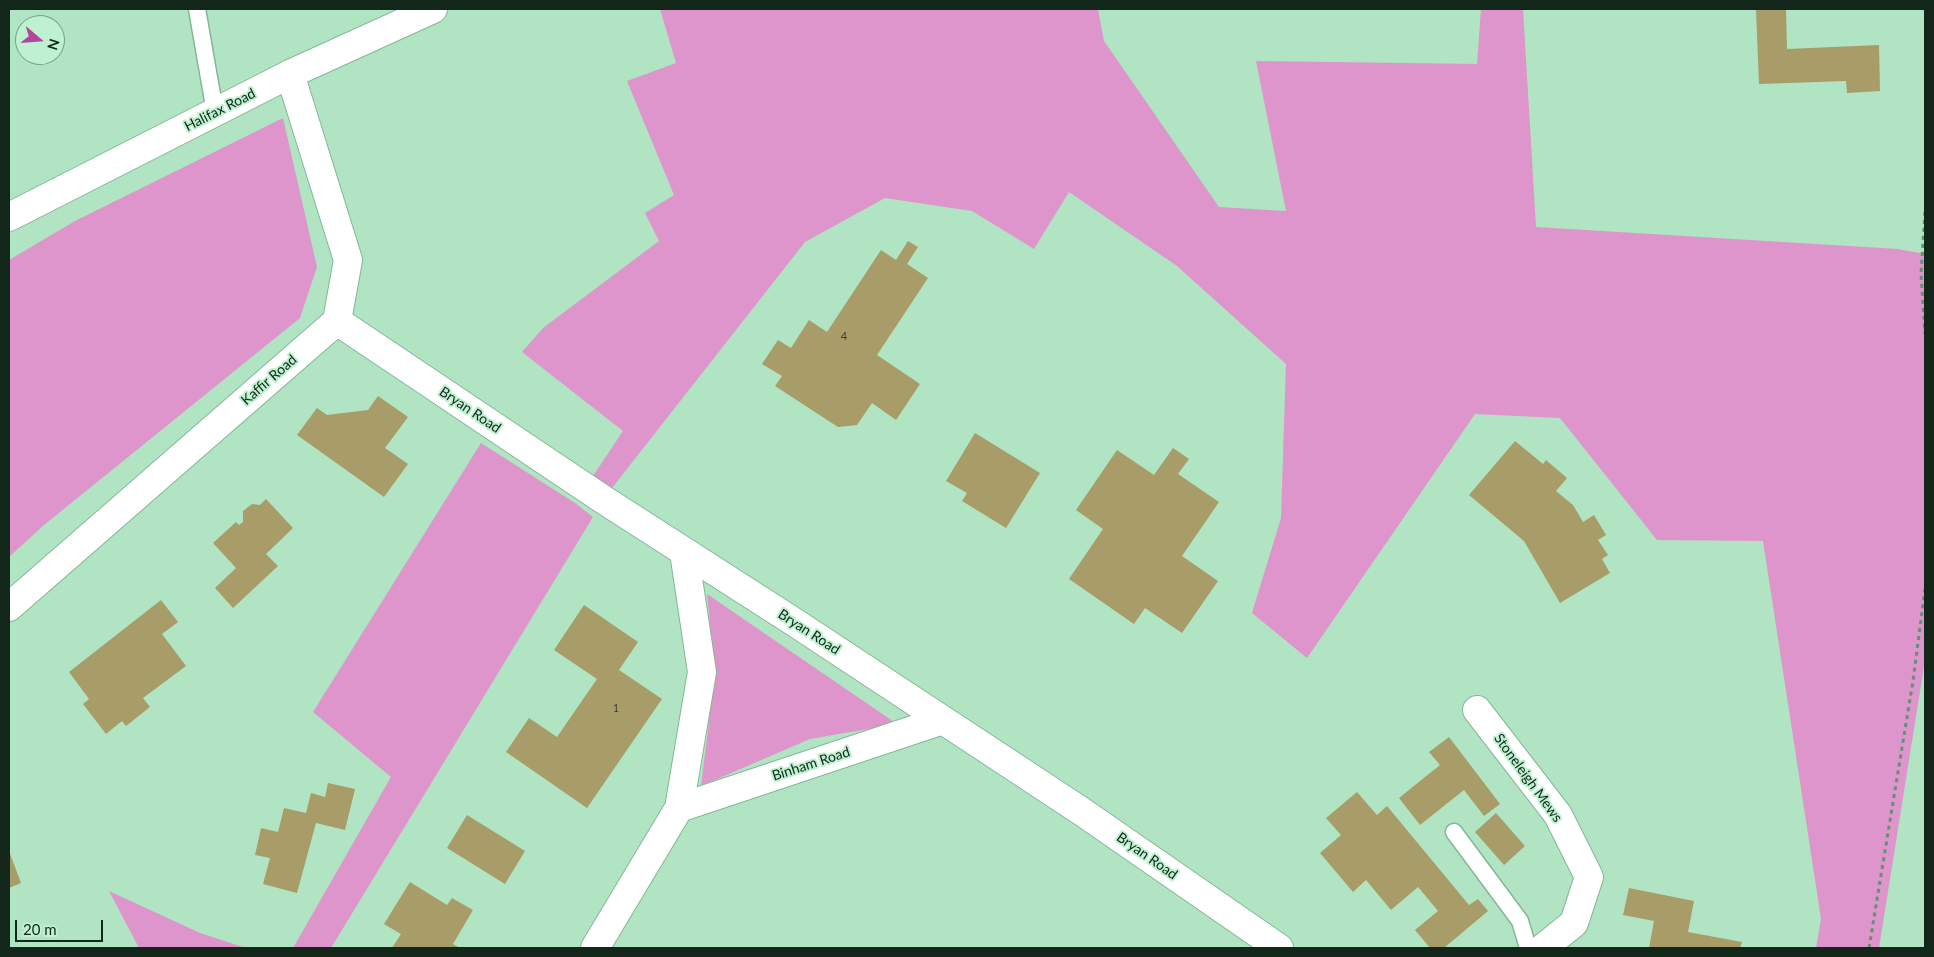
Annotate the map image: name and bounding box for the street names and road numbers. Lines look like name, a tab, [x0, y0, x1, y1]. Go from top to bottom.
street label: Halifax Road	[182, 85, 258, 135]
street label: Kaffir Road	[238, 351, 300, 409]
street label: Bryan Road	[436, 383, 504, 437]
street label: Bryan Road	[775, 606, 843, 658]
street label: Stoneleigh Mews	[1490, 730, 1566, 826]
street label: Binham Road	[770, 743, 852, 785]
street label: Bryan Road	[1113, 829, 1181, 883]

